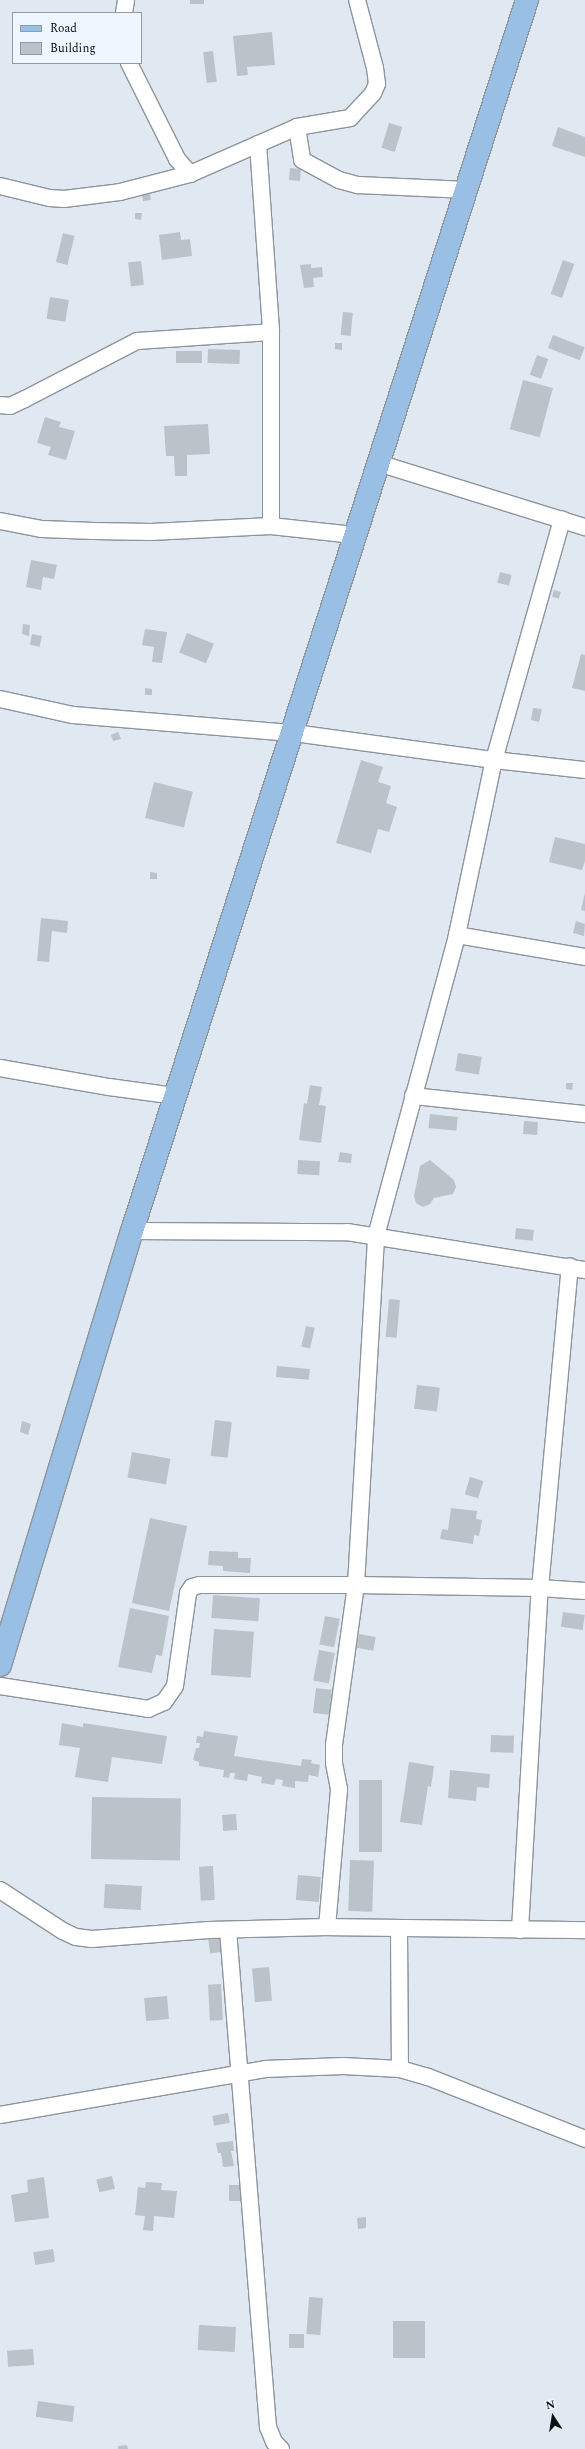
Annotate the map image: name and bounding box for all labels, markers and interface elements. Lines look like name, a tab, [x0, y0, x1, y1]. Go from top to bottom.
legend	[12, 12, 142, 64]
text: Road	[50, 19, 77, 38]
text: Building	[50, 39, 96, 58]
text: N	[544, 2396, 557, 2414]
north arrow	[533, 2397, 573, 2437]

